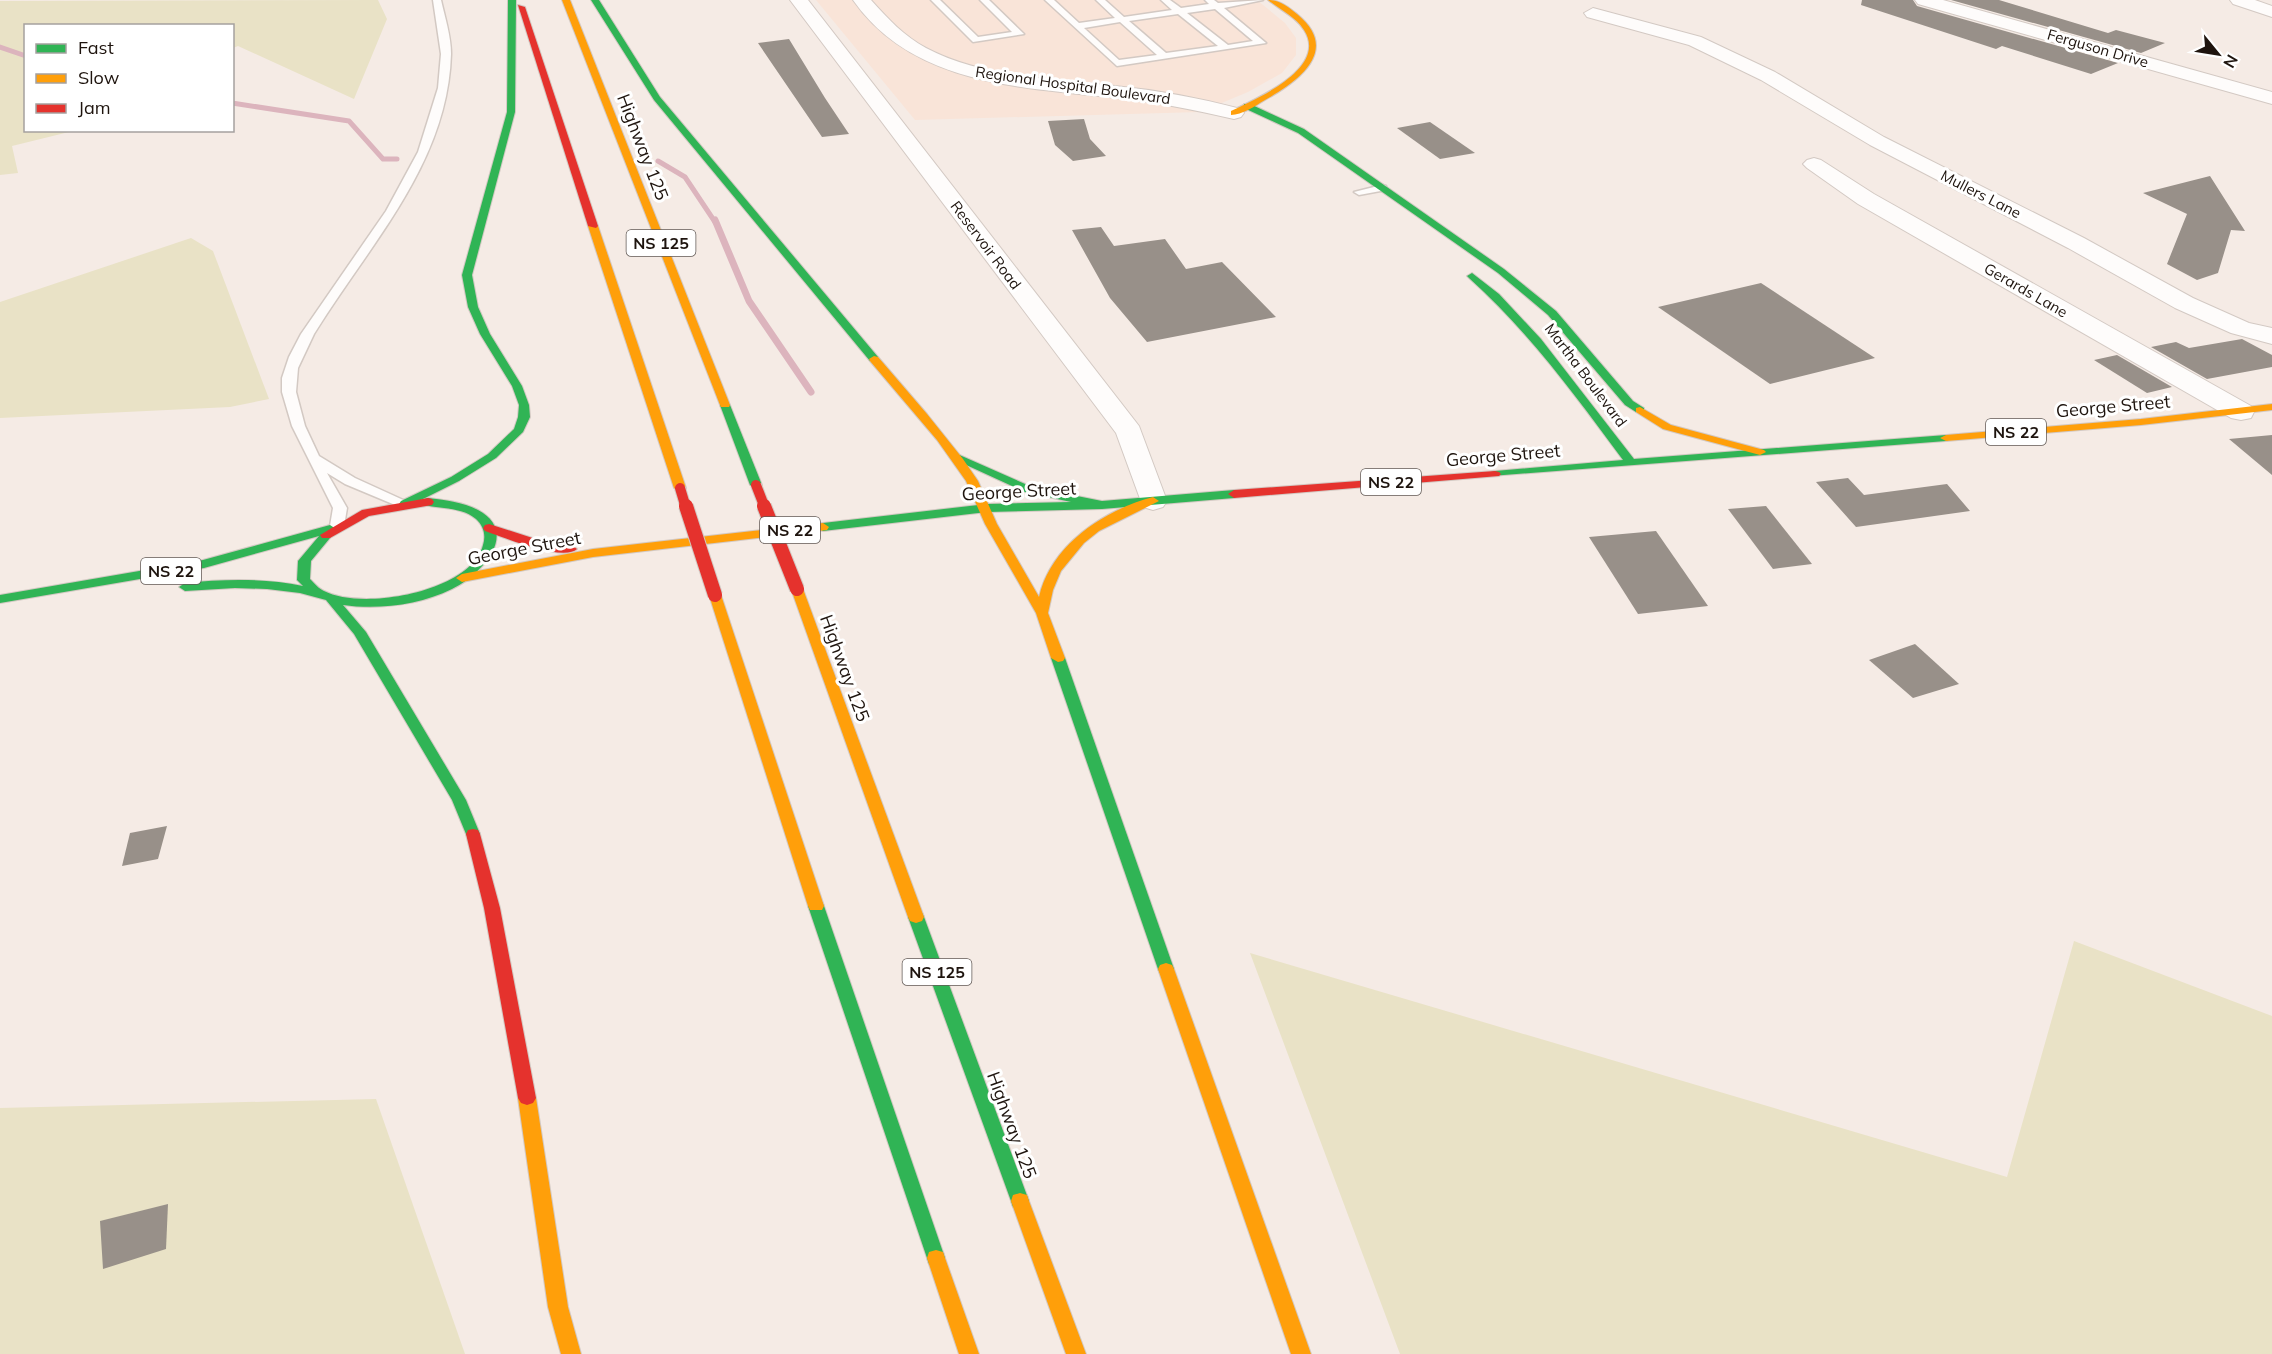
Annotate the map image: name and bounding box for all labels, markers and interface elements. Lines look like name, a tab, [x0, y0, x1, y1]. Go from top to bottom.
legend	[24, 24, 234, 132]
street label: Ferguson Drive	[2045, 24, 2151, 72]
north arrow	[2188, 24, 2248, 84]
text: Fast	[78, 36, 114, 59]
text: N	[2219, 51, 2243, 72]
street label: Regional Hospital Boulevard	[974, 62, 1172, 108]
text: Slow	[78, 66, 120, 89]
street label: Highway 125	[612, 90, 674, 204]
text: Jam	[78, 96, 111, 119]
street label: Mullers Lane	[1938, 166, 2024, 222]
street label: Reservoir Road	[947, 197, 1025, 293]
road number: NS 125	[626, 230, 696, 256]
street label: Gerards Lane	[1981, 258, 2071, 322]
street label: Martha Boulevard	[1541, 319, 1631, 431]
street label: George Street	[2055, 390, 2171, 422]
road number: NS 22	[1986, 419, 2046, 445]
street label: George Street	[1445, 439, 1561, 471]
road number: NS 22	[1361, 469, 1421, 495]
street label: George Street	[961, 477, 1077, 505]
road number: NS 22	[760, 517, 820, 543]
street label: George Street	[465, 526, 583, 570]
road number: NS 22	[141, 558, 201, 584]
street label: Highway 125	[815, 611, 875, 725]
road number: NS 125	[902, 959, 972, 985]
street label: Highway 125	[982, 1068, 1042, 1182]

